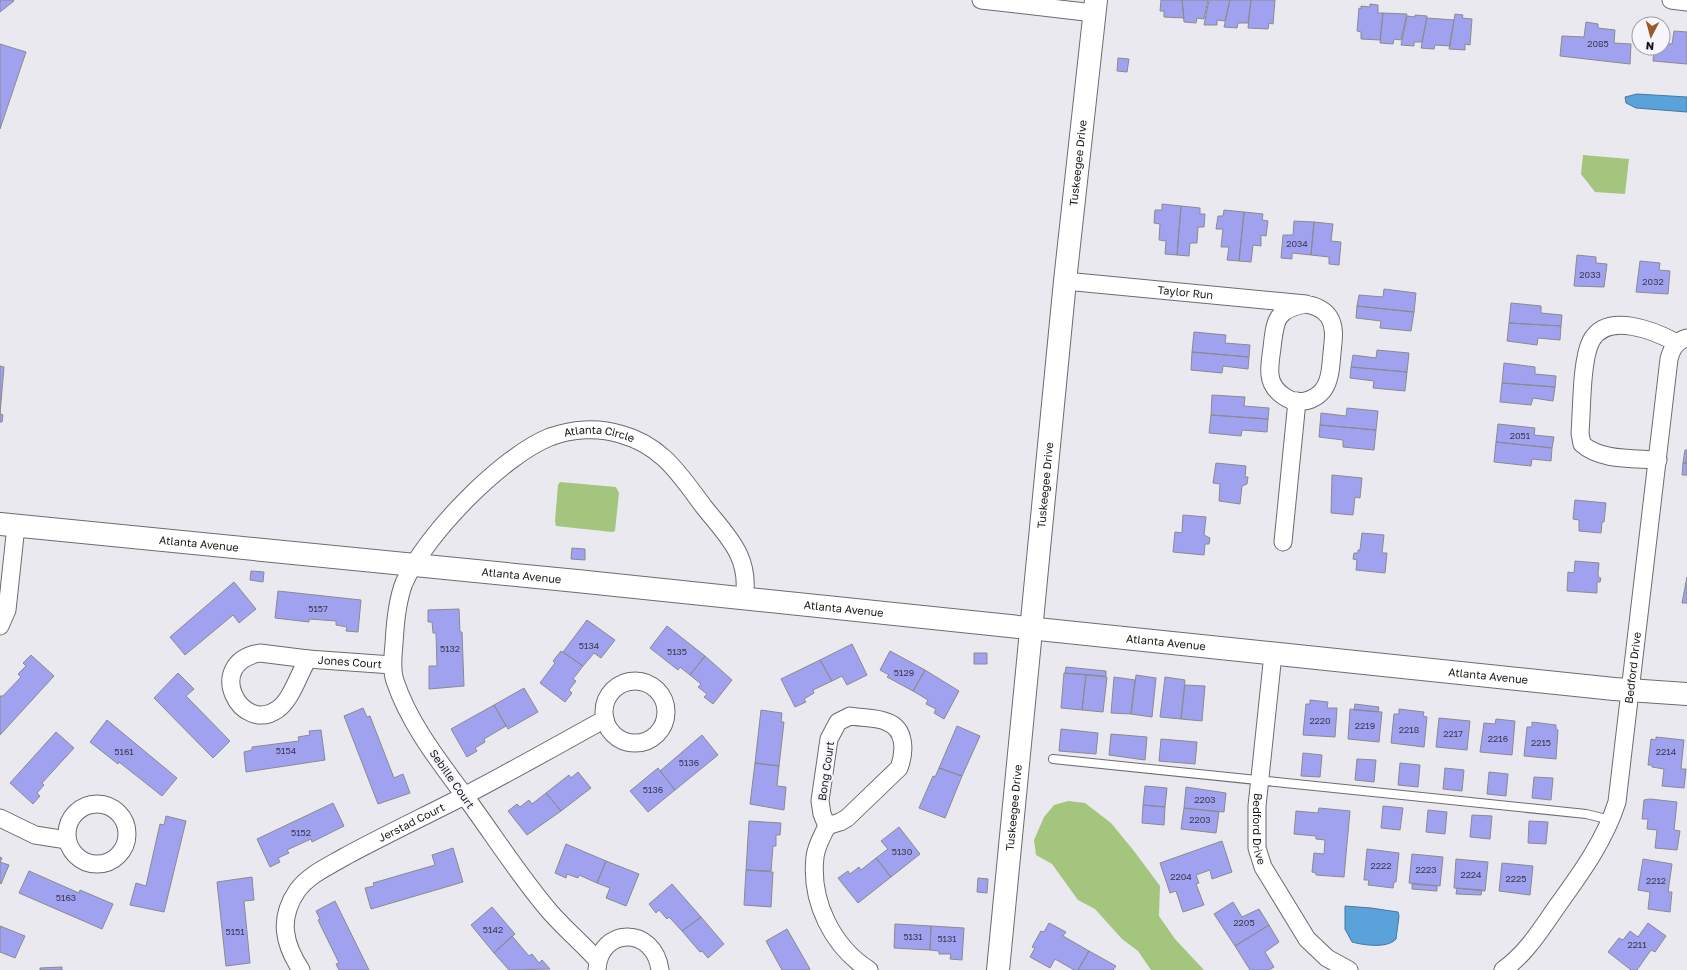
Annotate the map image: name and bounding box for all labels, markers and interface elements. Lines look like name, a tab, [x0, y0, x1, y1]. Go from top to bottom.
north arrow	[1631, 16, 1671, 56]
house number: 2085	[1587, 38, 1609, 49]
text: N	[1645, 40, 1655, 53]
street label: Tuskeegee Drive	[1066, 119, 1089, 207]
house number: 2034	[1286, 238, 1308, 249]
house number: 2033	[1579, 269, 1601, 280]
house number: 2032	[1642, 276, 1664, 287]
street label: Taylor Run	[1157, 283, 1214, 301]
street label: Atlanta Circle	[563, 423, 637, 444]
house number: 2051	[1510, 430, 1531, 441]
street label: Tuskeegee Drive	[1034, 441, 1055, 529]
street label: Atlanta Avenue	[159, 533, 240, 554]
street label: Atlanta Avenue	[481, 565, 562, 585]
street label: Atlanta Avenue	[803, 598, 884, 619]
house number: 5157	[308, 603, 328, 614]
street label: Atlanta Avenue	[1126, 631, 1207, 652]
street label: Bedford Drive	[1622, 631, 1643, 704]
house number: 5134	[579, 640, 600, 651]
house number: 5132	[440, 643, 460, 654]
house number: 5135	[667, 646, 687, 657]
street label: Jones Court	[317, 653, 382, 670]
street label: Atlanta Avenue	[1448, 665, 1529, 686]
house number: 5129	[894, 667, 914, 678]
house number: 2220	[1309, 715, 1331, 726]
house number: 2219	[1355, 720, 1375, 731]
house number: 2218	[1399, 724, 1419, 735]
house number: 2217	[1443, 728, 1463, 739]
house number: 2216	[1488, 733, 1508, 744]
house number: 2215	[1531, 737, 1551, 748]
street label: Bong Court	[815, 740, 836, 801]
house number: 5154	[276, 745, 297, 756]
house number: 5161	[114, 746, 134, 757]
house number: 2214	[1656, 746, 1677, 757]
street label: Sebille Court	[427, 747, 477, 811]
house number: 5136	[679, 757, 699, 768]
street label: Tuskeegee Drive	[1003, 764, 1024, 852]
house number: 5136	[643, 784, 663, 795]
street label: Bedford Drive	[1251, 793, 1269, 866]
house number: 2203	[1194, 794, 1216, 805]
street label: Jerstad Court	[376, 800, 447, 844]
house number: 2203	[1189, 814, 1211, 825]
house number: 5152	[291, 827, 311, 838]
house number: 5130	[892, 846, 913, 857]
house number: 2222	[1371, 860, 1391, 871]
house number: 2223	[1416, 864, 1436, 875]
house number: 2224	[1460, 869, 1482, 880]
house number: 2204	[1170, 871, 1192, 882]
house number: 2225	[1506, 873, 1526, 884]
house number: 2212	[1646, 875, 1666, 886]
house number: 5163	[56, 892, 76, 903]
house number: 2205	[1233, 917, 1255, 928]
house number: 5142	[483, 924, 503, 935]
house number: 5151	[225, 926, 245, 937]
house number: 5131	[903, 931, 923, 942]
house number: 5131	[937, 933, 957, 944]
house number: 2211	[1627, 939, 1647, 950]

